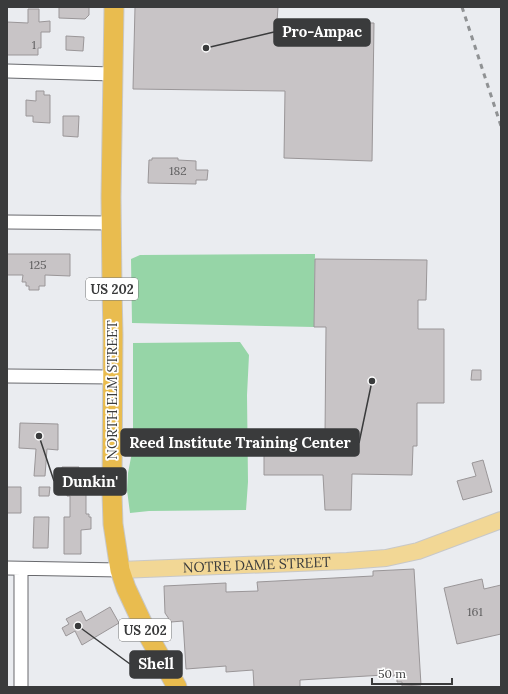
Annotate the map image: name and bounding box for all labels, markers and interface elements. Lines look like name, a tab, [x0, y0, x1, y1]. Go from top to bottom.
callout: Pro-Ampac	[274, 19, 370, 46]
text: Pro-Ampac	[282, 22, 362, 41]
house number: 1	[32, 37, 36, 52]
house number: 182	[169, 163, 187, 178]
house number: 125	[29, 257, 47, 272]
road number: US 202	[86, 278, 138, 300]
street label: NORTH ELM STREET	[103, 320, 121, 460]
callout: Reed Institute Training Center	[121, 429, 359, 456]
text: Reed Institute Training Center	[129, 433, 352, 452]
callout: Dunkin'	[54, 468, 126, 495]
text: Dunkin'	[62, 472, 118, 491]
street label: NOTRE DAME STREET	[183, 553, 331, 576]
house number: 161	[467, 604, 483, 619]
road number: US 202	[119, 619, 171, 641]
callout: Shell	[130, 651, 182, 678]
text: Shell	[138, 654, 174, 673]
scale bar	[372, 660, 452, 686]
text: 50 m	[378, 666, 406, 681]

